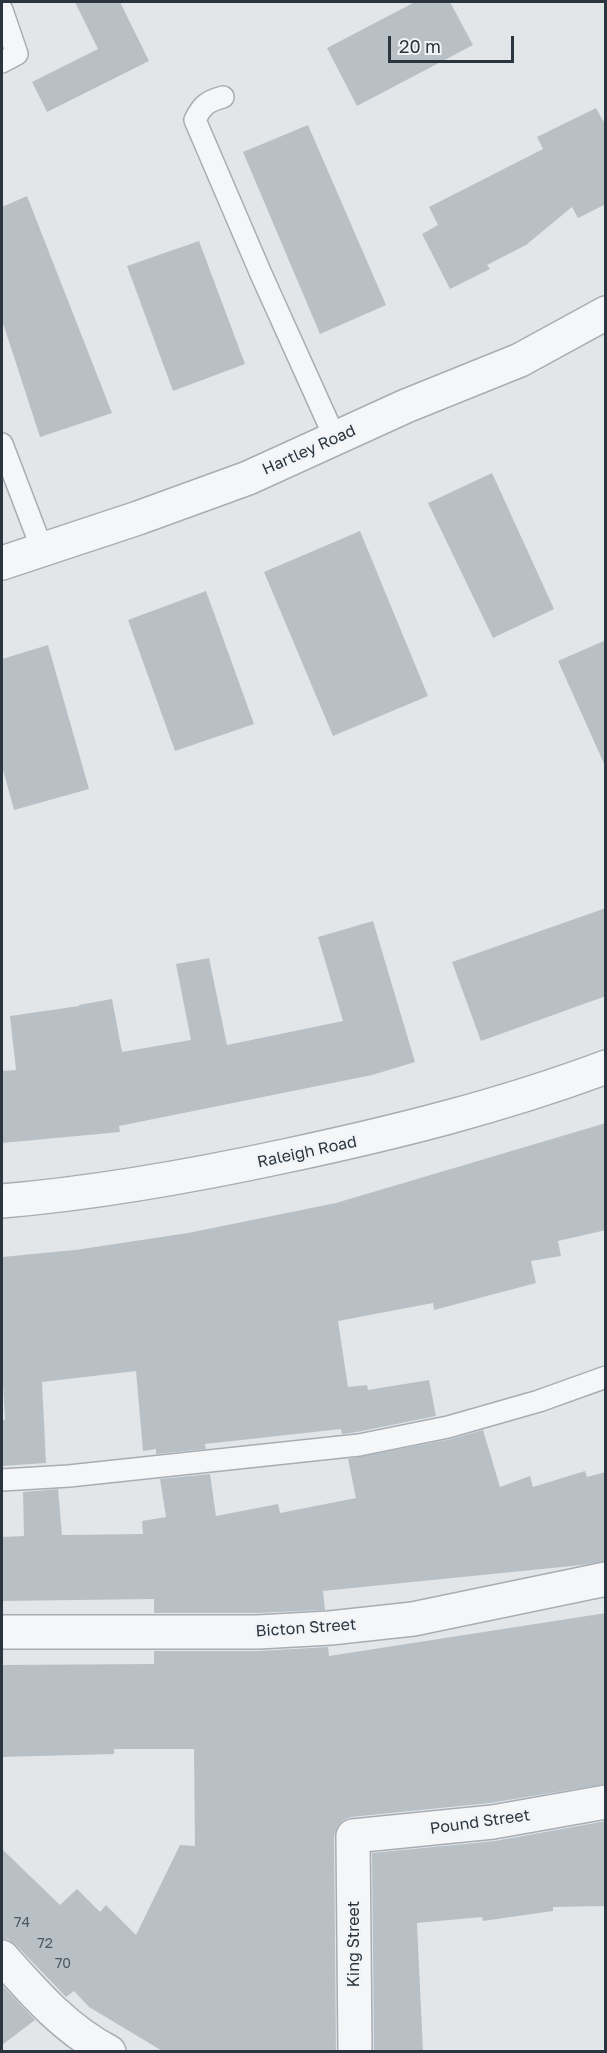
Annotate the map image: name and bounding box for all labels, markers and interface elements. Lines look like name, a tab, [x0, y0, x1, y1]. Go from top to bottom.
scale bar	[391, 24, 517, 62]
text: 20 m	[399, 35, 441, 57]
street label: Hartley Road	[259, 421, 359, 479]
street label: Raleigh Road	[256, 1132, 358, 1172]
street label: Bicton Street	[255, 1615, 357, 1641]
street label: Pound Street	[429, 1805, 531, 1839]
street label: King Street	[344, 1901, 364, 1987]
house number: 74	[14, 1915, 30, 1931]
house number: 72	[37, 1936, 53, 1952]
house number: 70	[55, 1956, 71, 1972]

